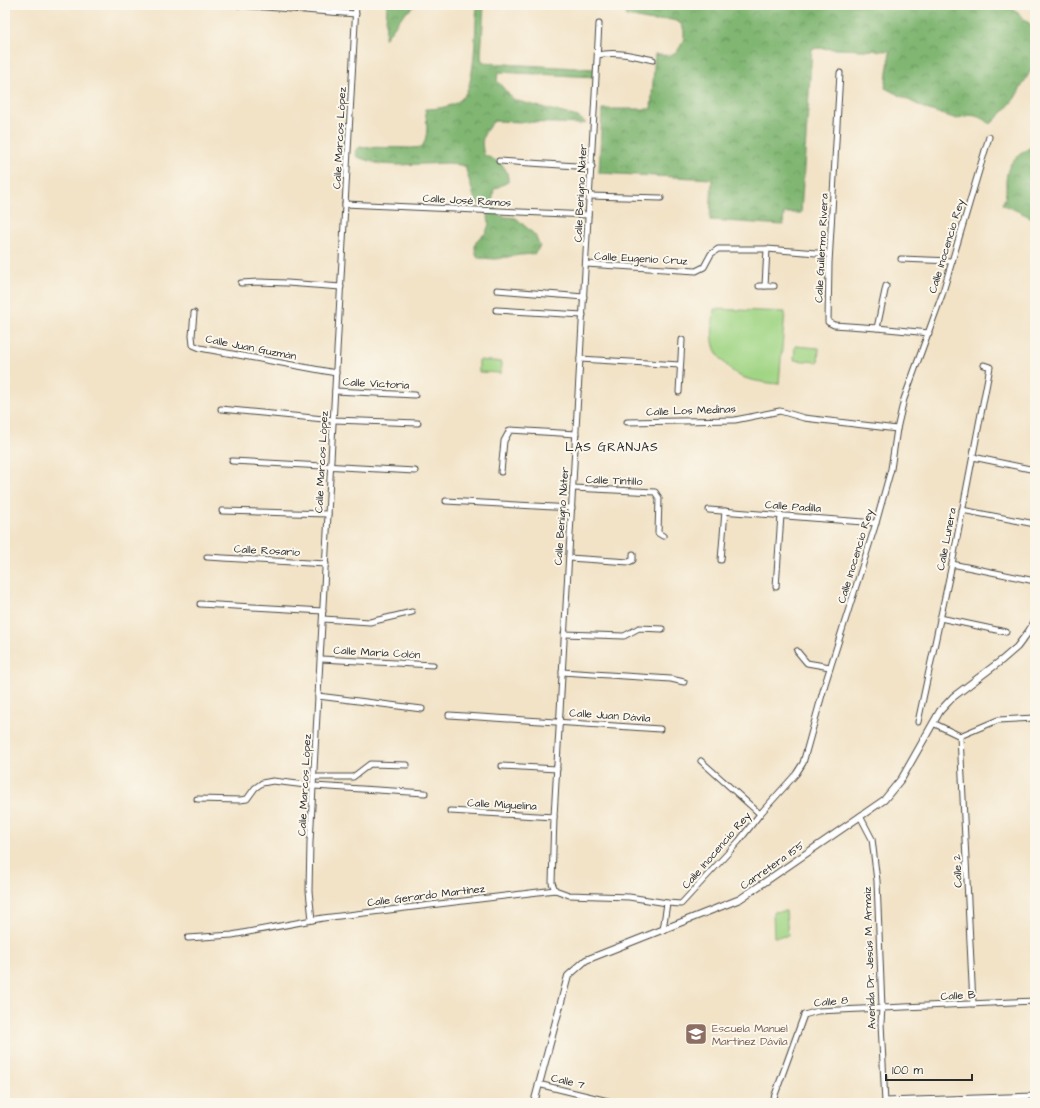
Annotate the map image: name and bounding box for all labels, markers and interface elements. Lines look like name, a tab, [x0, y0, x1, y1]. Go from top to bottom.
street label: Calle Marcos López	[329, 86, 350, 190]
street label: Calle Benigno Náter	[570, 143, 592, 243]
street label: Calle José Ramos	[422, 191, 512, 210]
street label: Calle Guillermo Rivera	[811, 193, 832, 303]
street label: Calle Inocencio Rey	[925, 197, 969, 295]
street label: Calle Eugenio Cruz	[594, 249, 689, 269]
street label: Calle Juan Guzmán	[204, 331, 298, 364]
street label: Calle Victoria	[342, 374, 410, 393]
street label: Calle Los Medinas	[646, 401, 737, 420]
street label: Calle Marcos López	[311, 410, 332, 514]
district label: LAS GRANJAS	[565, 439, 659, 456]
street label: Calle Benigno Náter	[551, 466, 573, 566]
street label: Calle Tintillo	[585, 472, 644, 489]
street label: Calle Padilla	[764, 497, 822, 516]
street label: Calle Lunera	[933, 506, 960, 572]
street label: Calle Inocencio Rey	[834, 507, 878, 605]
street label: Calle Rosario	[233, 541, 301, 560]
street label: Calle María Colón	[333, 643, 421, 662]
street label: Calle Juan Dávila	[569, 705, 652, 726]
street label: Calle Marcos López	[294, 733, 315, 837]
street label: Calle Miguelina	[467, 795, 538, 815]
street label: Calle Inocencio Rey	[679, 808, 755, 893]
street label: Carretera 155	[737, 838, 807, 893]
street label: Calle 2	[949, 853, 966, 888]
street label: Calle Gerardo Martínez	[366, 881, 486, 910]
street label: Avenida Dr. Jesús M. Armaiz	[859, 886, 879, 1030]
street label: Calle B	[940, 987, 976, 1004]
street label: Calle 8	[813, 993, 849, 1010]
school or university icon: Escuela Manuel Martínez Dávila	[683, 1021, 709, 1047]
place label: Escuela Manuel Martínez Dávila	[712, 1021, 788, 1049]
scale bar	[886, 1056, 972, 1082]
text: 100 m	[892, 1062, 923, 1079]
street label: Calle 7	[550, 1070, 586, 1093]

